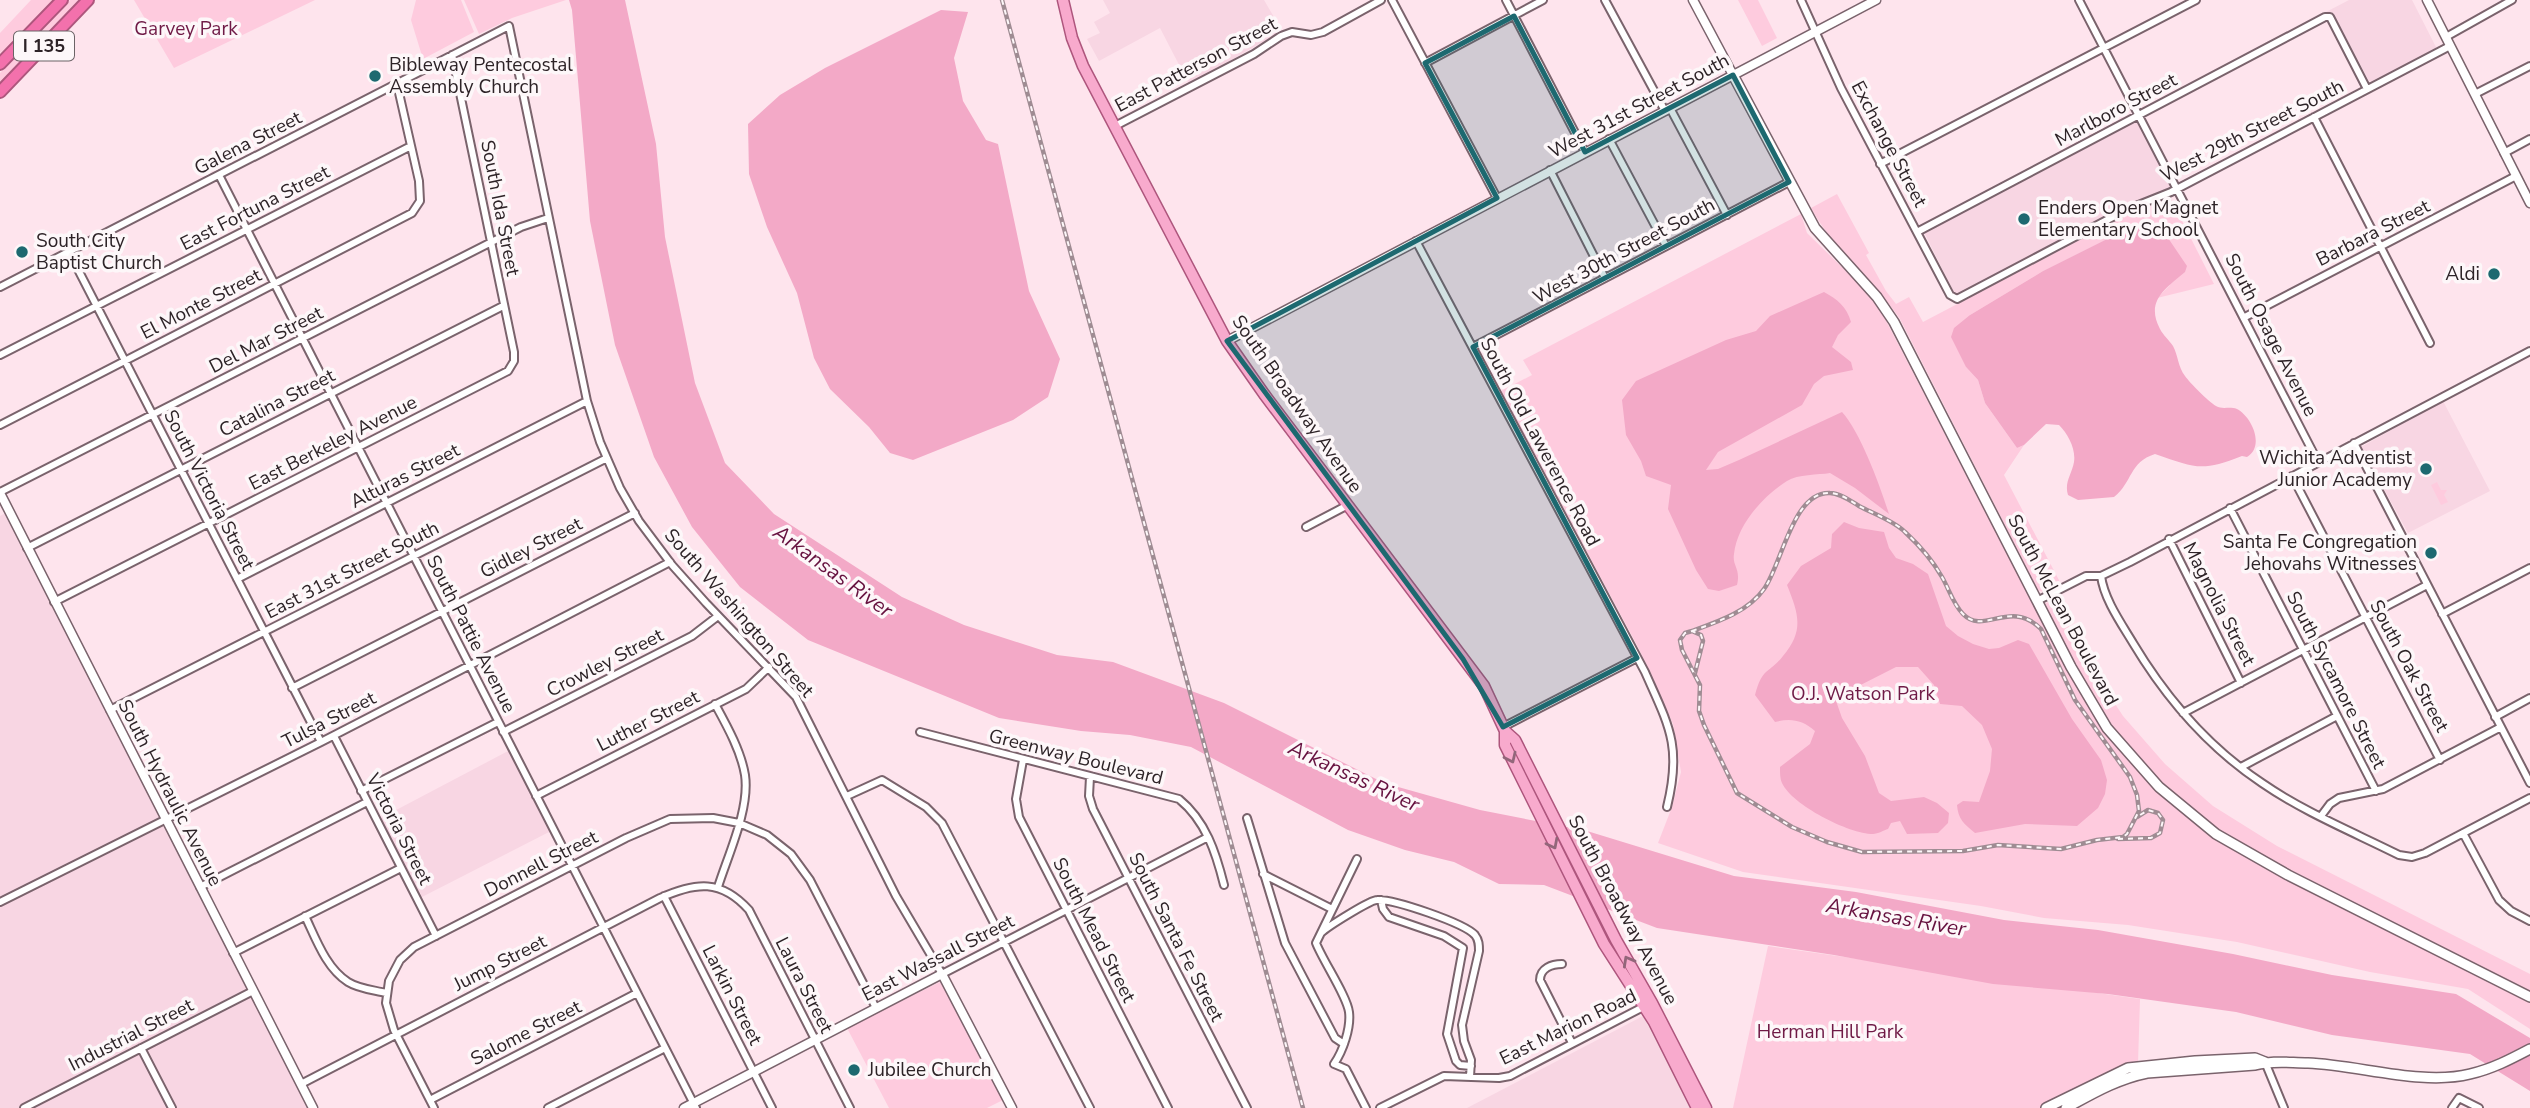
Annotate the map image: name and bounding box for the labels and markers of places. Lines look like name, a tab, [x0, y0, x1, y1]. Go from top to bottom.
place label: Bibleway Pentecostal Assembly Church	[389, 52, 573, 100]
marker: Bibleway Pentecostal Assembly Church	[367, 68, 383, 84]
place label: Enders Open Magnet Elementary School	[2038, 195, 2219, 243]
marker: Enders Open Magnet Elementary School	[2016, 211, 2032, 227]
place label: South City Baptist Church	[36, 228, 162, 276]
marker: South City Baptist Church	[14, 244, 30, 260]
place label: Aldi	[2445, 261, 2480, 287]
marker: Aldi	[2486, 266, 2502, 282]
place label: Wichita Adventist Junior Academy	[2259, 445, 2412, 493]
marker: Wichita Adventist Junior Academy	[2418, 461, 2434, 477]
place label: Santa Fe Congregation Jehovahs Witnesses	[2223, 529, 2417, 577]
marker: Santa Fe Congregation Jehovahs Witnesses	[2423, 545, 2439, 561]
place label: Jubilee Church	[867, 1057, 991, 1083]
marker: Jubilee Church	[846, 1062, 862, 1078]

